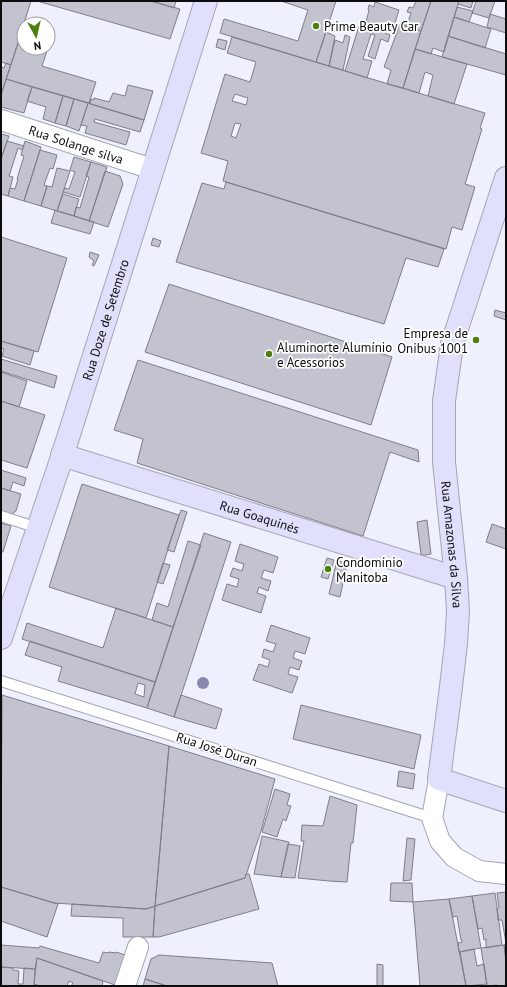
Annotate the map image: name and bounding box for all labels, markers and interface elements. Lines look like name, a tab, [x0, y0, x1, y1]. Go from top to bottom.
north arrow	[16, 16, 56, 56]
place label: Prime Beauty Car	[324, 18, 419, 35]
marker: Prime Beauty Car	[311, 21, 321, 31]
text: N	[33, 38, 42, 53]
street label: Rua Solange silva	[27, 122, 125, 168]
street label: Rua Doze de Setembro	[79, 257, 133, 382]
place label: Empresa de Onibus 1001	[397, 325, 468, 357]
marker: Empresa de Onibus 1001	[471, 335, 481, 345]
place label: Aluminorte Alumínio e Acessorios	[277, 339, 392, 371]
marker: Aluminorte Alumínio e Acessorios	[264, 349, 274, 359]
street label: Rua Amazonas da Silva	[437, 480, 466, 609]
street label: Rua Goaquinés	[217, 497, 301, 538]
place label: Condomínio Manitoba	[336, 554, 403, 586]
marker: Condomínio Manitoba	[323, 564, 333, 574]
street label: Rua José Duran	[174, 728, 260, 771]

